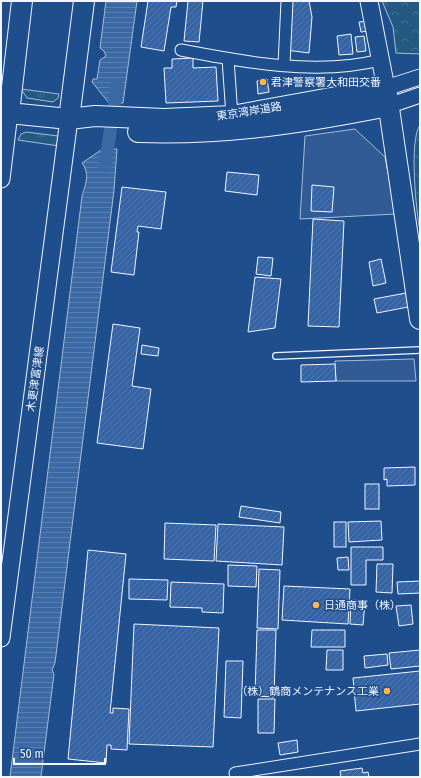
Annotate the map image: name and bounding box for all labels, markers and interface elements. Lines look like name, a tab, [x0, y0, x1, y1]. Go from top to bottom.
place label: 君津警察署大和田交番	[271, 76, 381, 89]
marker: 君津警察署大和田交番	[258, 77, 268, 87]
street label: 東京湾岸道路	[215, 100, 283, 123]
street label: 木更津富津線	[24, 345, 47, 413]
place label: 日通商事（株）	[324, 599, 401, 612]
marker: 日通商事（株）	[311, 600, 321, 610]
place label: （株）鶴商メンテナンス工業	[236, 685, 379, 698]
marker: （株）鶴商メンテナンス工業	[382, 686, 392, 696]
scale bar	[14, 740, 105, 766]
text: 50 m	[20, 747, 44, 761]

